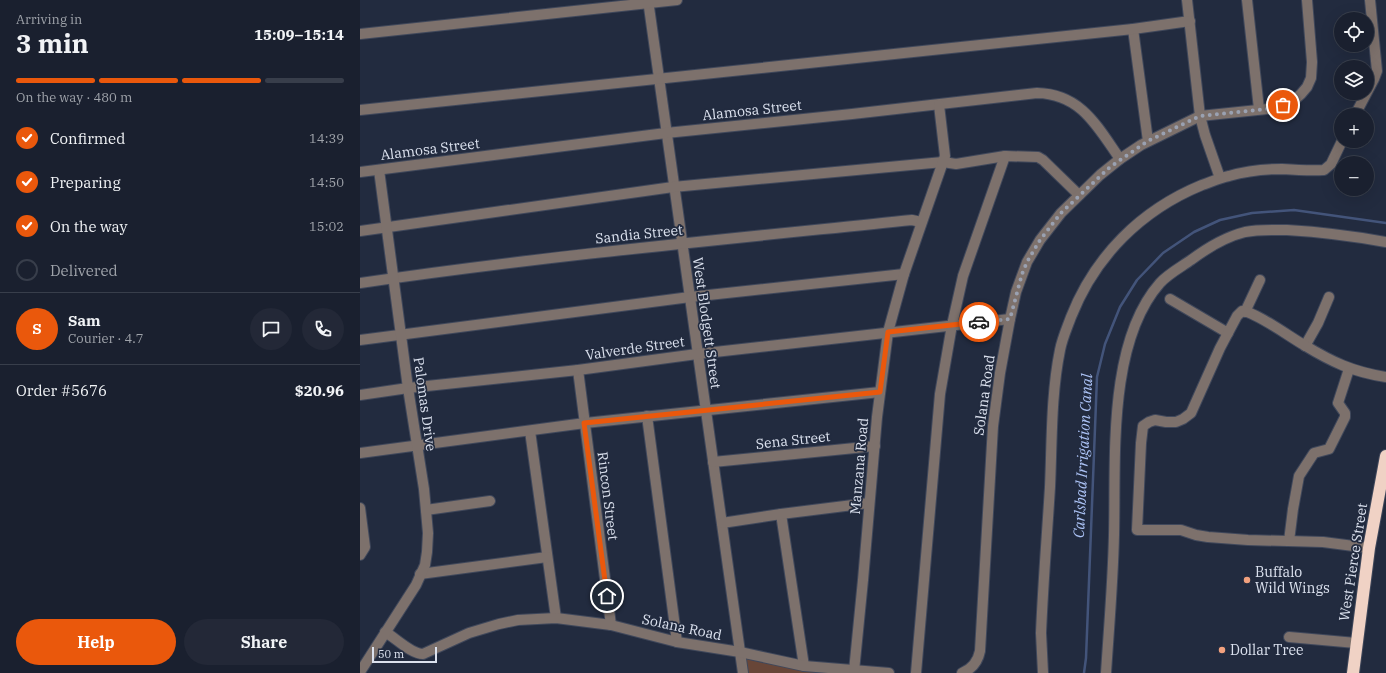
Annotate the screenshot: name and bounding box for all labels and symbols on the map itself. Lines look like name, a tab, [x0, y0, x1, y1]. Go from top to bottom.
pin	[1266, 88, 1300, 122]
street label: Alamosa Street	[702, 96, 803, 124]
street label: Alamosa Street	[379, 134, 481, 164]
street label: Sandia Street	[594, 220, 684, 248]
street label: West Blodgett Street	[689, 256, 725, 390]
courier	[959, 302, 999, 342]
street label: Valverde Street	[584, 332, 686, 364]
street label: Solana Road	[969, 353, 999, 436]
street label: Palomas Drive	[409, 356, 441, 452]
water label: Carlsbad Irrigation Canal	[1069, 373, 1096, 539]
street label: Manzana Road	[846, 417, 872, 515]
street label: Sena Street	[755, 427, 831, 453]
street label: Rincon Street	[594, 451, 622, 541]
street label: West Pierce Street	[1335, 502, 1371, 622]
place label: Buffalo Wild Wings	[1255, 563, 1330, 597]
marker: Buffalo Wild Wings	[1242, 575, 1252, 585]
pin	[590, 579, 624, 613]
street label: Solana Road	[640, 610, 724, 644]
place label: Dollar Tree	[1230, 641, 1303, 659]
scale bar	[372, 645, 437, 664]
marker: Dollar Tree	[1217, 645, 1227, 655]

